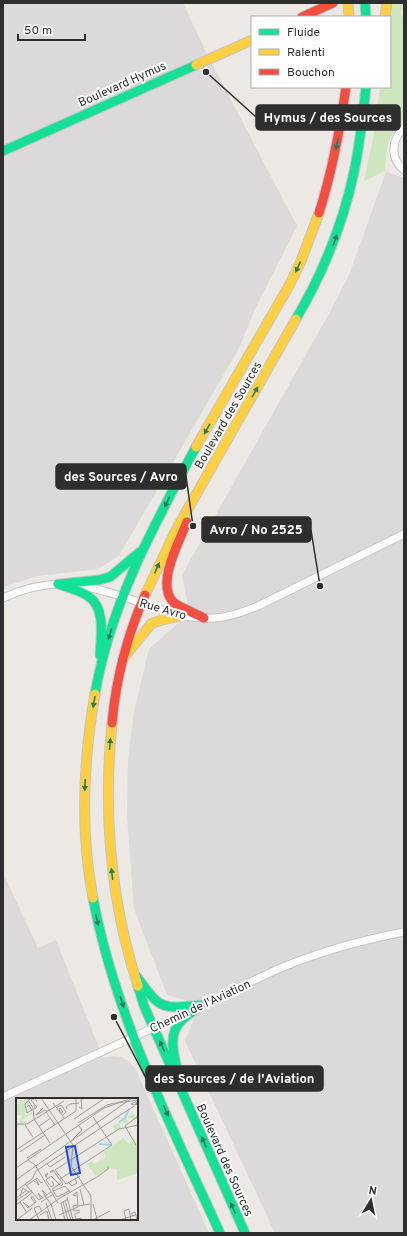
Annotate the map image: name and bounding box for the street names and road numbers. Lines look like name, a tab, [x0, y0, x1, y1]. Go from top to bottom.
street label: Boulevard Hymus	[76, 58, 169, 111]
street label: Boulevard des Sources	[192, 359, 266, 472]
street label: Rue Avro	[137, 596, 188, 624]
street label: Chemin de l'Aviation	[147, 977, 253, 1037]
street label: Boulevard des Sources	[192, 1102, 256, 1219]

